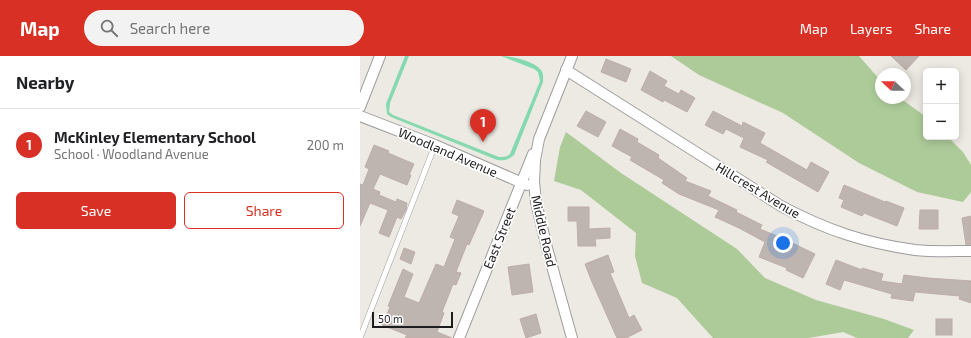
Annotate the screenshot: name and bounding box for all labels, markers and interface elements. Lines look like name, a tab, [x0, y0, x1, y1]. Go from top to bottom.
search box	[84, 10, 364, 46]
text: Map	[20, 17, 60, 40]
icon: search	[98, 17, 120, 39]
text: Search here	[130, 19, 210, 37]
text: Map	[800, 20, 828, 37]
text: Layers	[850, 20, 892, 37]
text: Share	[914, 20, 951, 37]
north arrow	[875, 68, 911, 104]
map controls	[923, 68, 959, 140]
button: +	[923, 68, 959, 104]
text: Nearby	[16, 72, 74, 92]
button: −	[923, 104, 959, 140]
pin: 1	[470, 109, 496, 142]
street label: Woodland Avenue	[396, 124, 500, 180]
text: McKinley Elementary School	[54, 128, 256, 146]
text: 1	[26, 137, 32, 153]
text: 200 m	[307, 137, 344, 153]
text: School · Woodland Avenue	[54, 146, 209, 162]
street label: Hillcrest Avenue	[713, 158, 803, 222]
button: Save	[16, 192, 176, 229]
button: Share	[184, 192, 344, 229]
street label: Middle Road	[528, 194, 560, 268]
street label: East Street	[479, 205, 519, 271]
your location	[773, 233, 793, 253]
scale bar	[372, 310, 453, 329]
text: 50 m	[378, 312, 403, 325]

